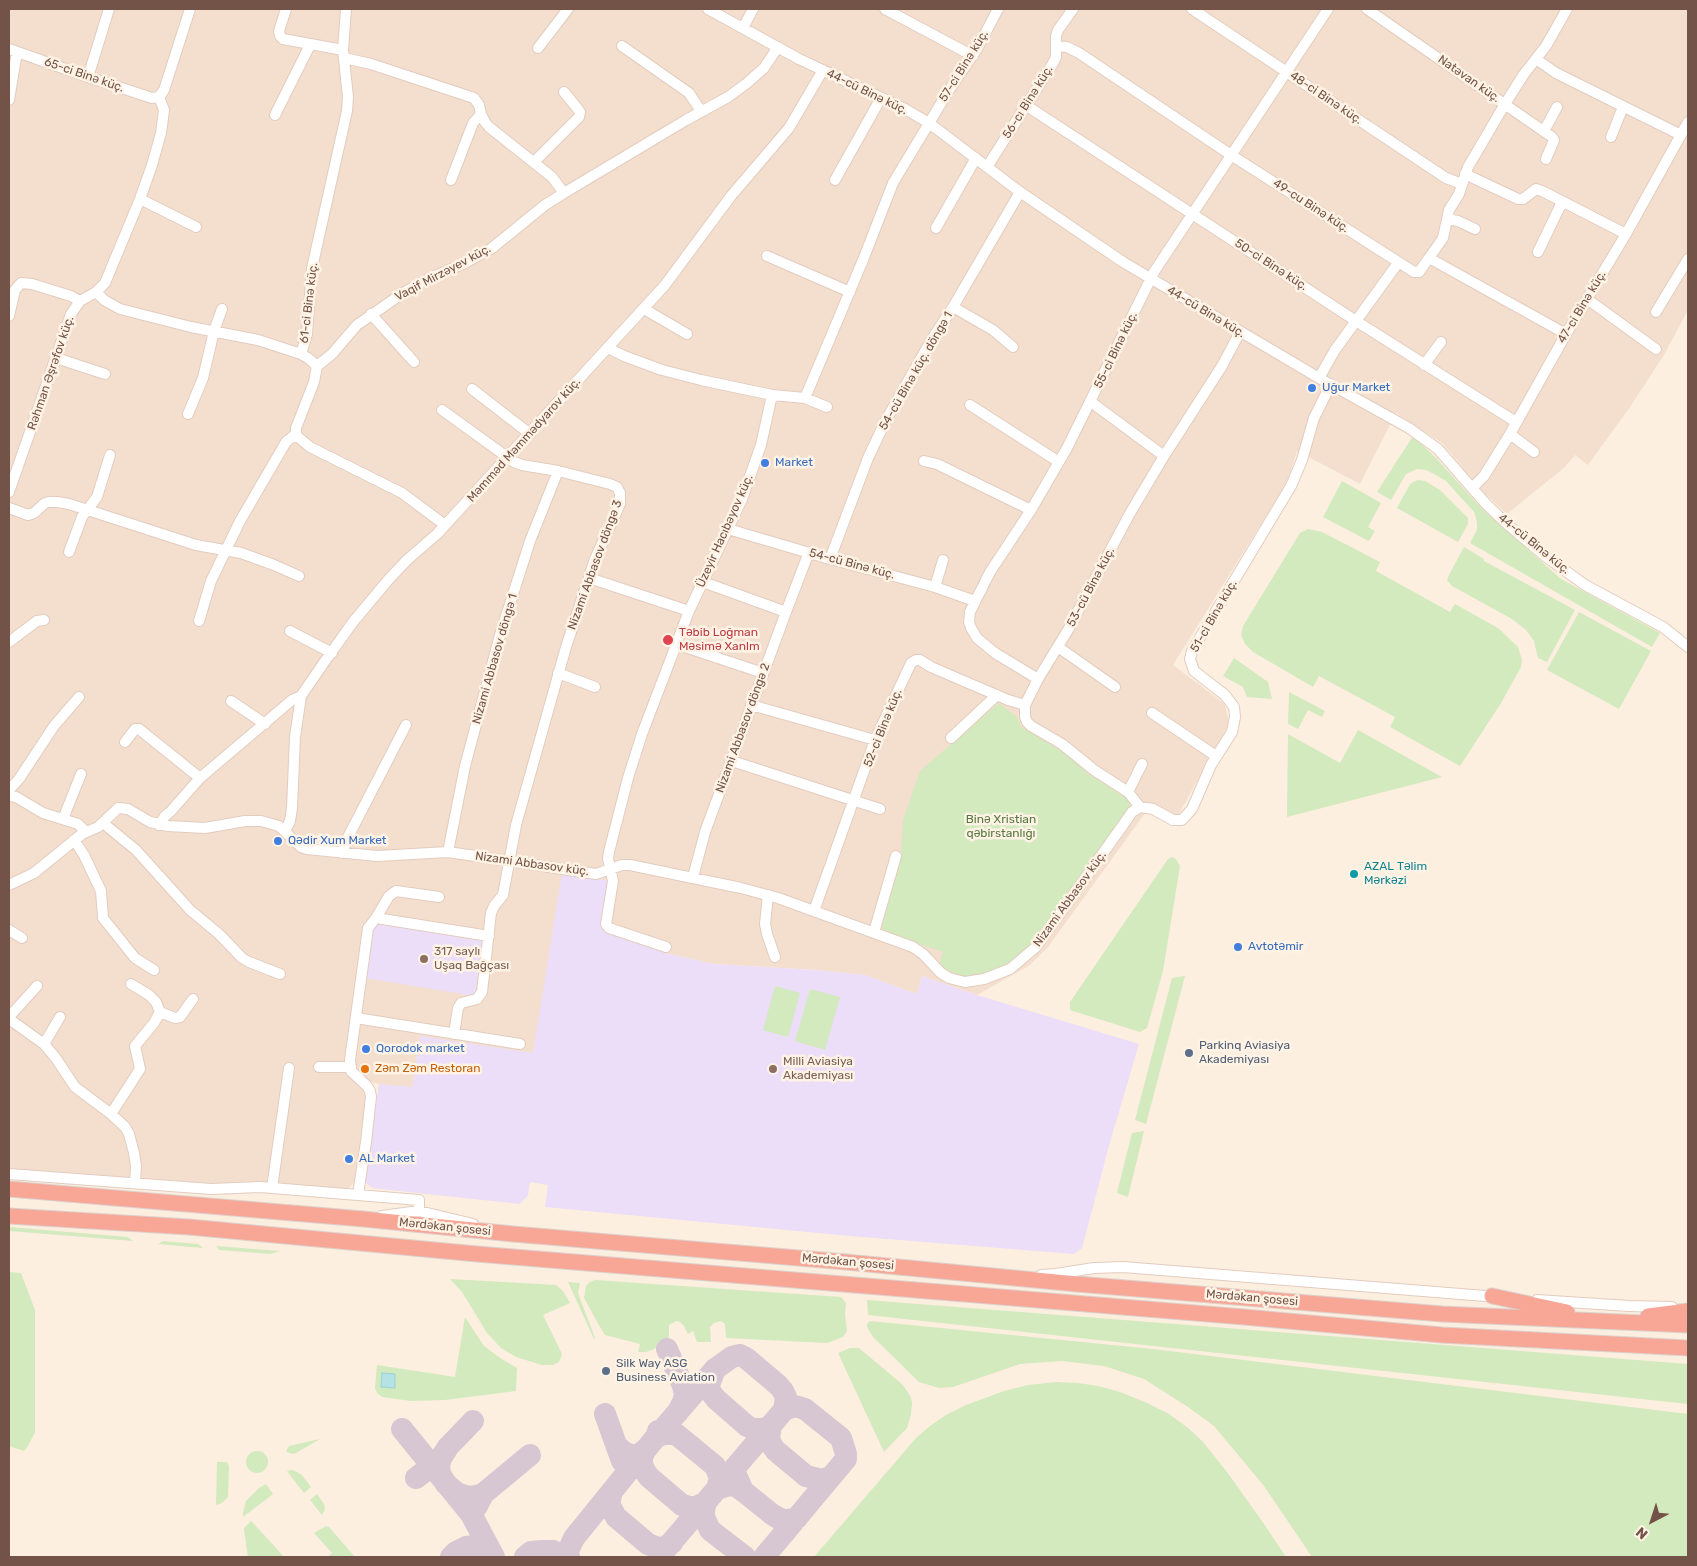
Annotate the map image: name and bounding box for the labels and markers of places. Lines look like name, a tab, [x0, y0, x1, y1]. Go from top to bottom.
place label: Uğur Market	[1322, 381, 1390, 395]
marker: Uğur Market	[1306, 382, 1318, 394]
place label: Market	[775, 456, 813, 470]
marker: Market	[759, 457, 771, 469]
place label: Təbib Loğman Məsimə Xanlm	[679, 626, 760, 654]
marker: Təbib Loğman Məsimə Xanlm	[661, 633, 675, 647]
place label: Qədir Xum Market	[288, 834, 387, 848]
marker: Qədir Xum Market	[272, 835, 284, 847]
place label: AZAL Təlim Mərkəzi	[1364, 860, 1427, 888]
marker: AZAL Təlim Mərkəzi	[1348, 868, 1360, 880]
place label: Avtotəmir	[1248, 940, 1303, 954]
marker: Avtotəmir	[1232, 941, 1244, 953]
place label: 317 saylı Uşaq Bağçası	[434, 945, 509, 973]
marker: 317 saylı Uşaq Bağçası	[418, 953, 430, 965]
place label: Parkinq Aviasiya Akademiyası	[1199, 1039, 1290, 1067]
place label: Qorodok market	[376, 1042, 465, 1056]
marker: Qorodok market	[360, 1043, 372, 1055]
marker: Parkinq Aviasiya Akademiyası	[1183, 1047, 1195, 1059]
place label: Milli Aviasiya Akademiyası	[783, 1055, 853, 1083]
place label: Zəm Zəm Restoran	[375, 1062, 481, 1076]
marker: Zəm Zəm Restoran	[359, 1063, 371, 1075]
marker: Milli Aviasiya Akademiyası	[767, 1063, 779, 1075]
place label: AL Market	[359, 1152, 415, 1166]
marker: AL Market	[343, 1153, 355, 1165]
place label: Silk Way ASG Business Aviation	[616, 1357, 715, 1385]
marker: Silk Way ASG Business Aviation	[600, 1365, 612, 1377]

